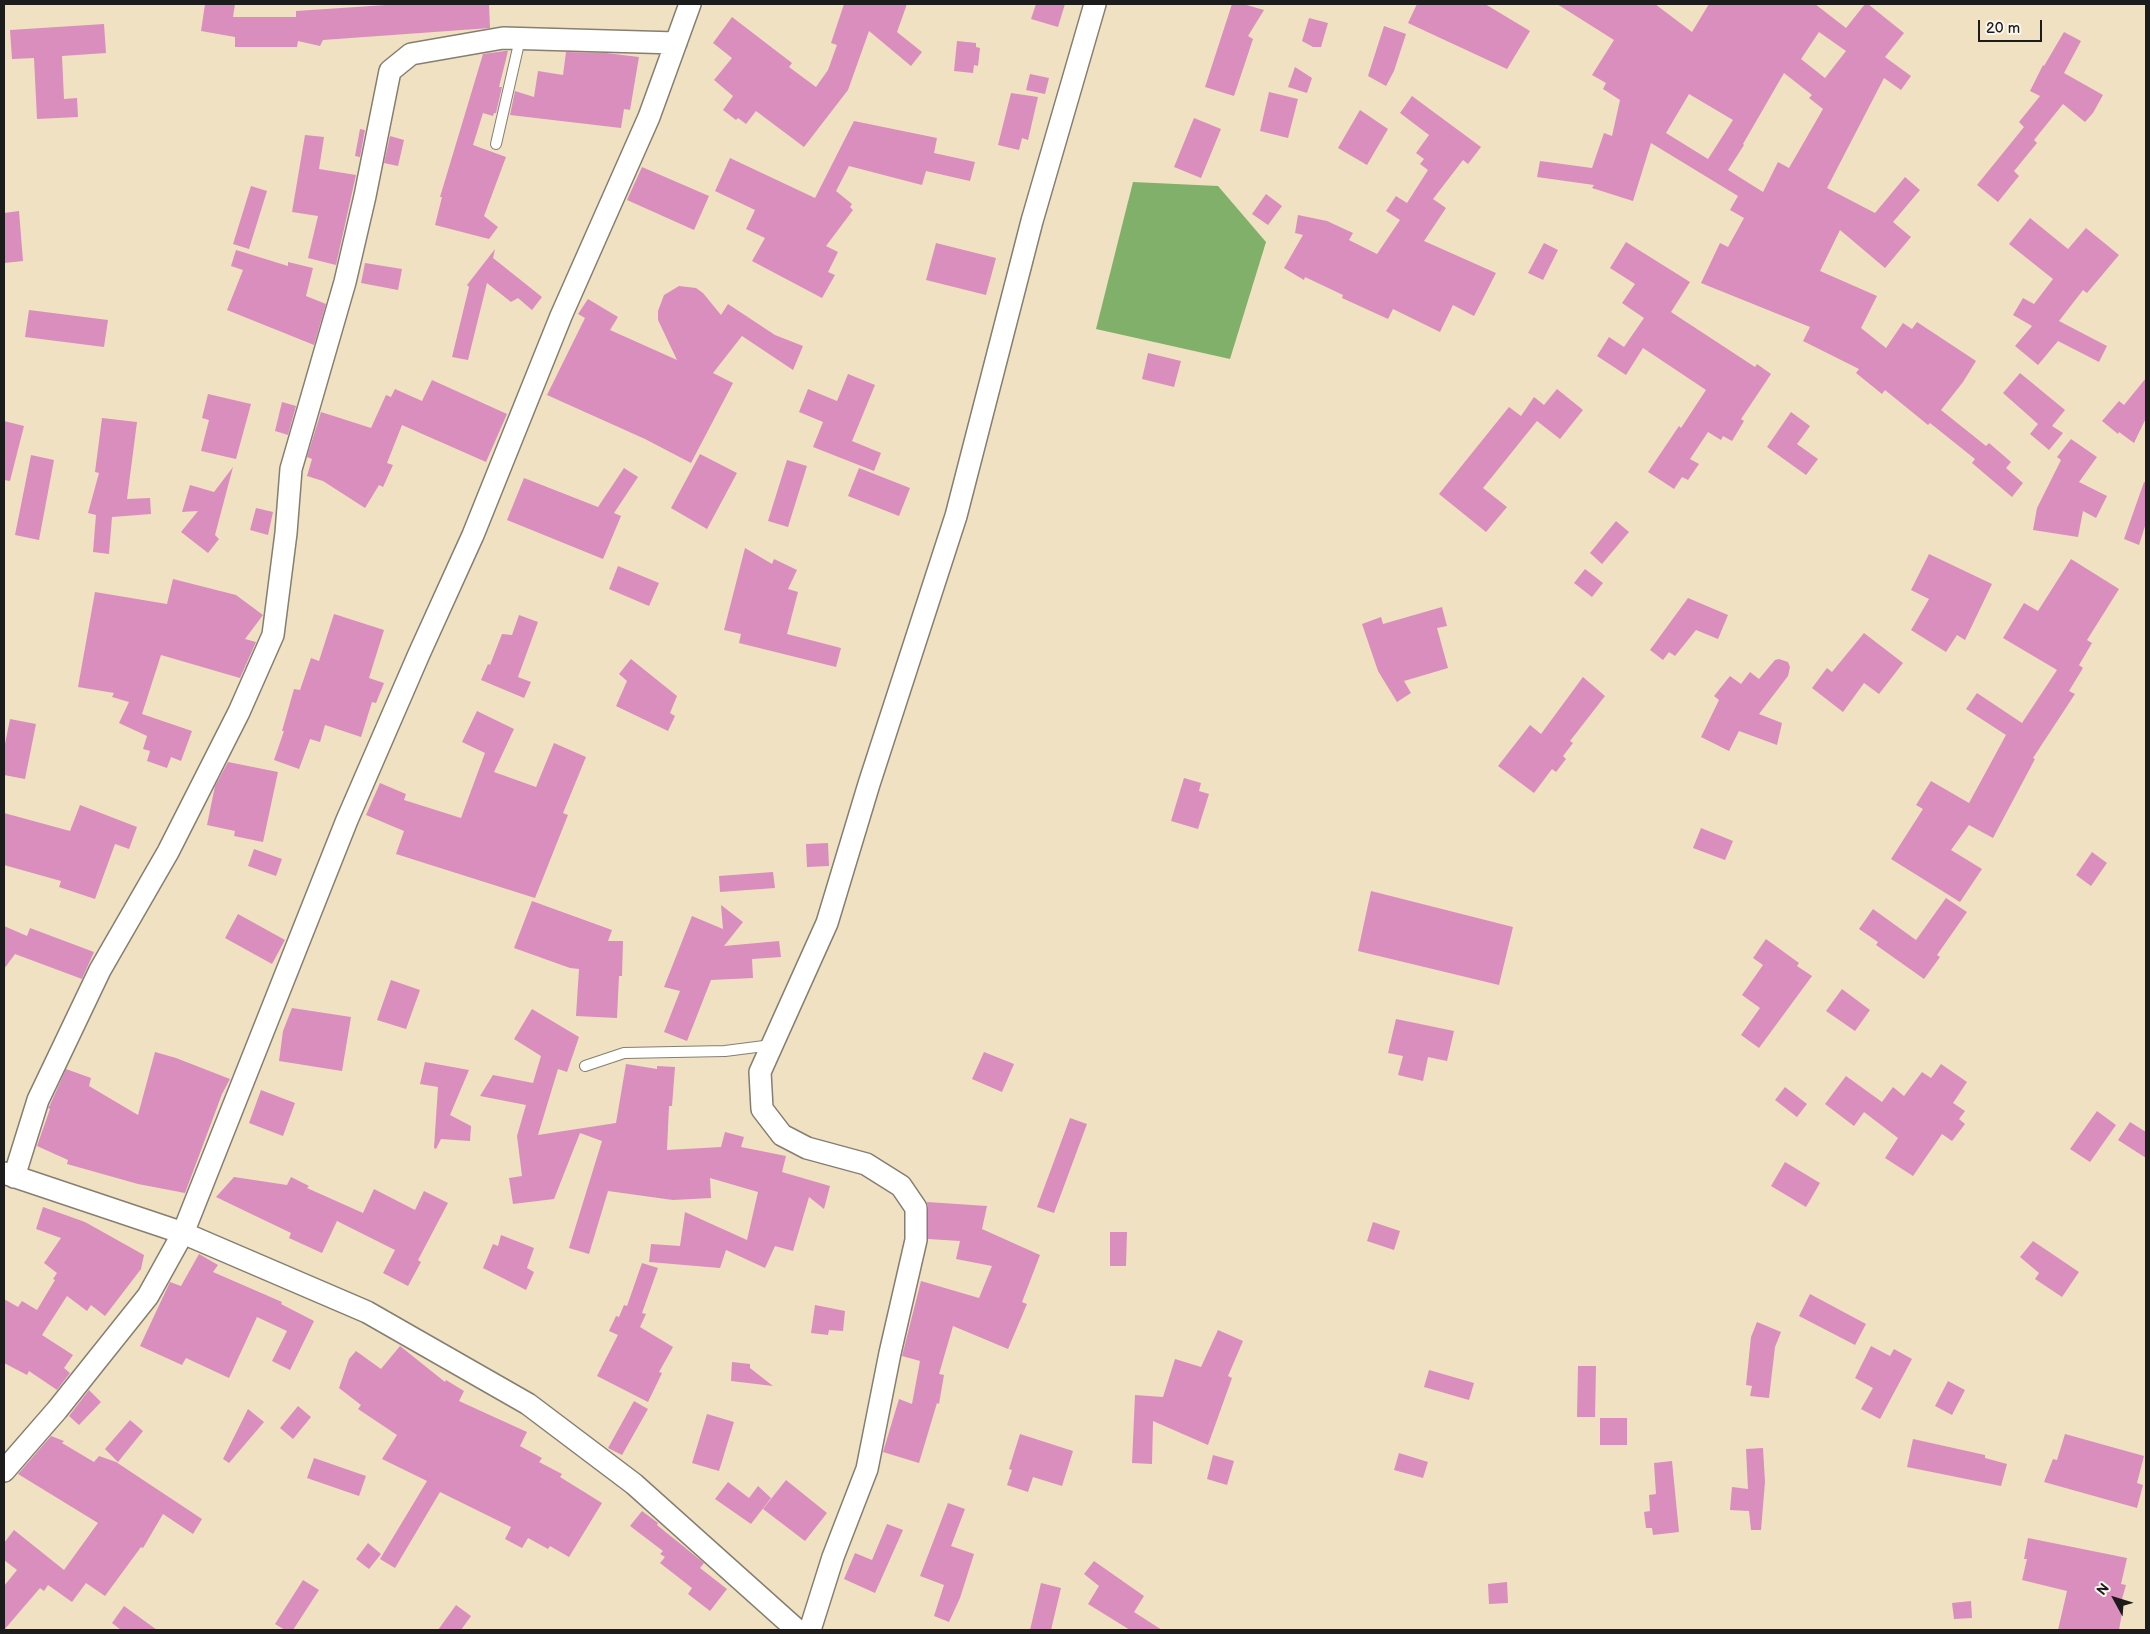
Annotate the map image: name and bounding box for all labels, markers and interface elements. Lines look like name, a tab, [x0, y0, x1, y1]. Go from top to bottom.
scale bar	[1980, 10, 2044, 42]
text: 20 m	[1986, 19, 2020, 38]
north arrow	[2090, 1574, 2140, 1624]
text: N	[2093, 1580, 2113, 1599]

